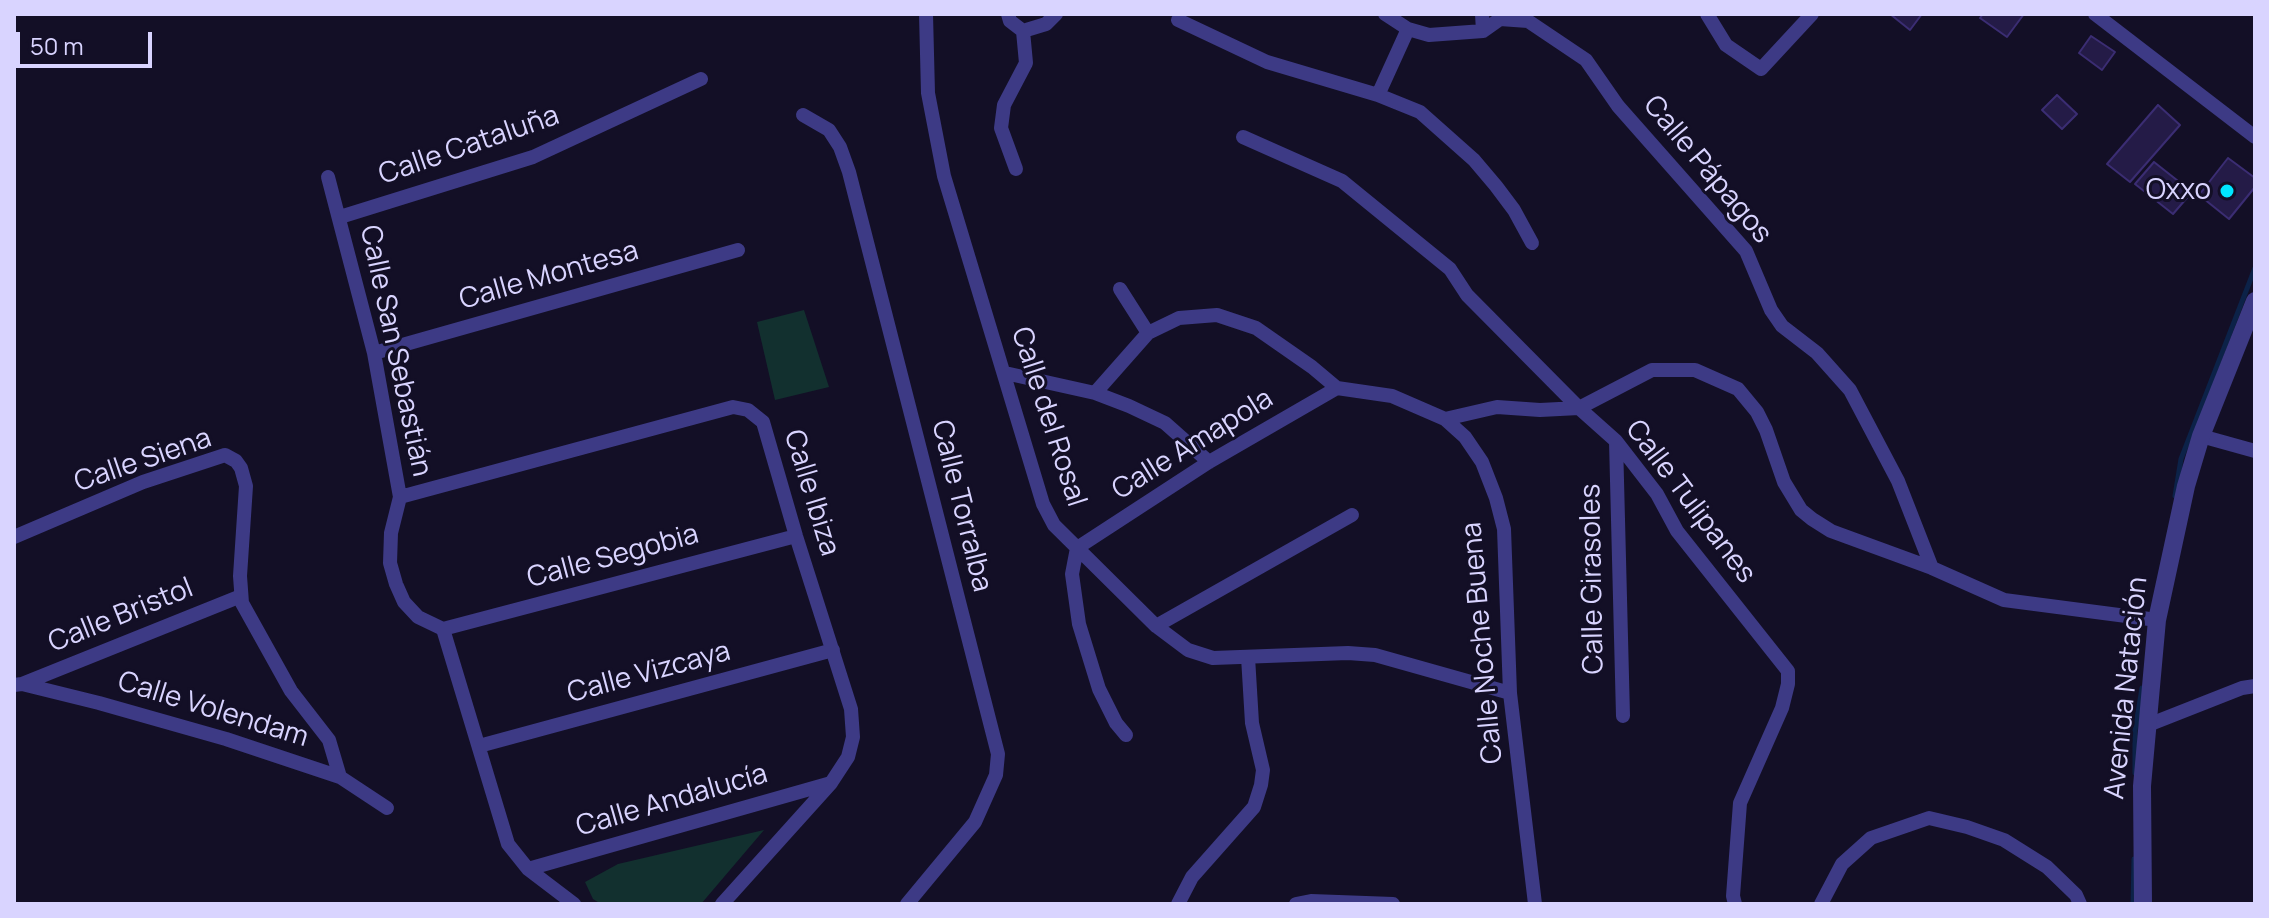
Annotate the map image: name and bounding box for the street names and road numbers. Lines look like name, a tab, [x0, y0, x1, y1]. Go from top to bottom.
street label: Calle Pápagos	[1636, 89, 1778, 251]
street label: Calle Cataluña	[374, 99, 564, 193]
street label: Calle San Sebastián	[352, 222, 438, 480]
street label: Calle Montesa	[456, 234, 642, 318]
street label: Calle del Rosal	[1003, 323, 1093, 511]
street label: Calle Amapola	[1107, 382, 1279, 508]
street label: Calle Tulipanes	[1618, 414, 1762, 590]
street label: Calle Torralba	[923, 417, 999, 595]
street label: Calle Siena	[70, 422, 216, 500]
street label: Calle Ibiza	[776, 426, 846, 560]
street label: Calle Girasoles	[1575, 483, 1611, 675]
street label: Calle Segobia	[524, 518, 702, 596]
street label: Calle Noche Buena	[1456, 521, 1510, 765]
street label: Calle Bristol	[44, 572, 198, 660]
street label: Avenida Natación	[2099, 575, 2155, 801]
street label: Calle Vizcaya	[564, 635, 734, 711]
street label: Calle Volendam	[114, 665, 312, 755]
street label: Calle Andalucía	[572, 758, 772, 844]

